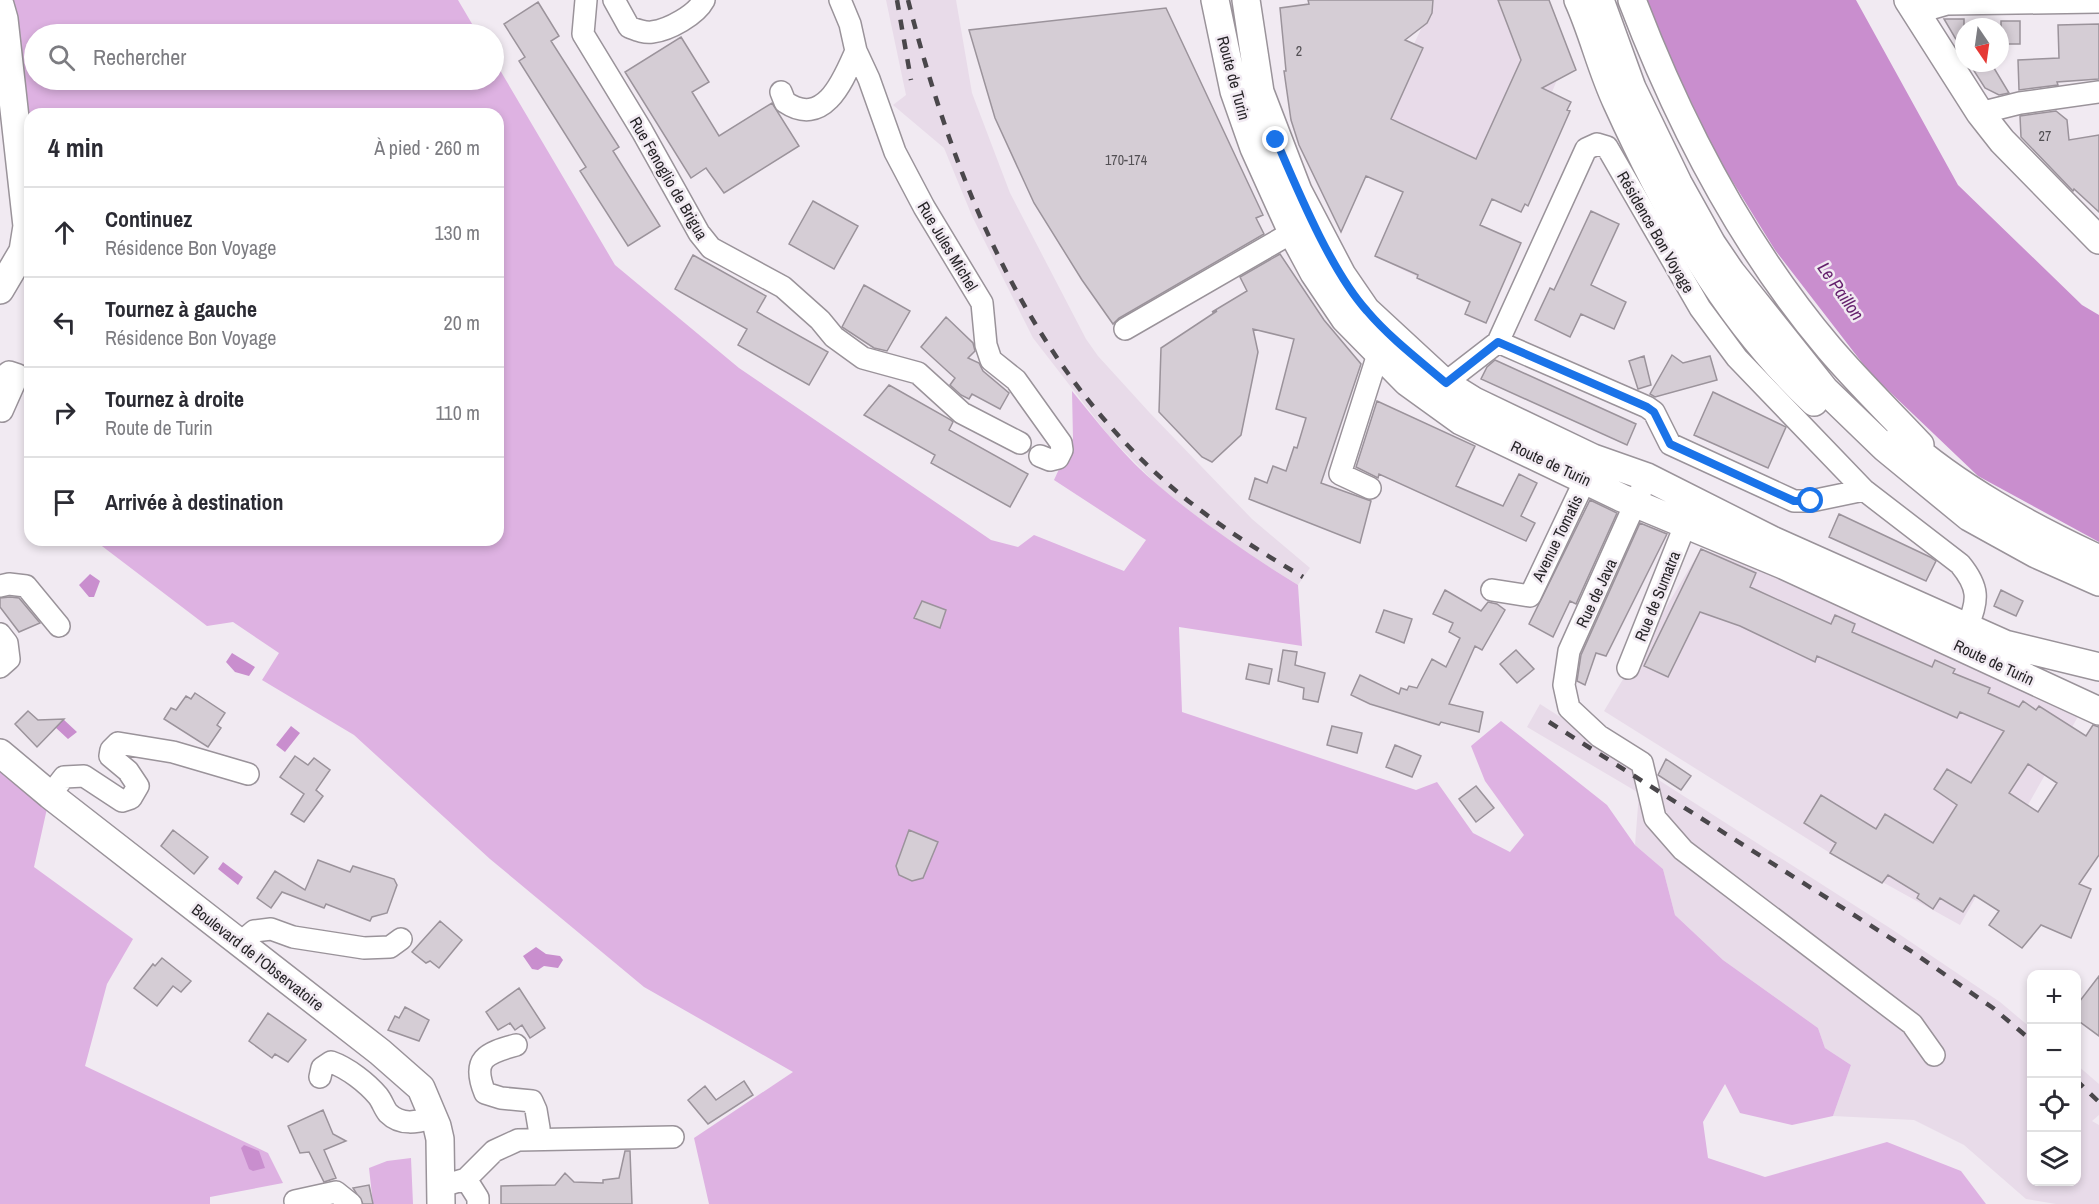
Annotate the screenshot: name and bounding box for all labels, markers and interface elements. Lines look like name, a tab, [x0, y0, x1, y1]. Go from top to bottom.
north arrow	[1955, 18, 2009, 72]
search box	[24, 24, 504, 90]
street label: Route de Turin	[1212, 34, 1256, 122]
icon: search	[45, 41, 78, 74]
text: Rechercher	[93, 42, 186, 72]
house number: 2	[1296, 42, 1302, 60]
street label: Rue Fenoglio de Brigua	[625, 112, 714, 244]
route end	[1262, 126, 1288, 152]
house number: 27	[2039, 127, 2051, 145]
text: 4 min	[48, 130, 104, 165]
text: À pied · 260 m	[374, 134, 480, 161]
house number: 170-174	[1105, 151, 1148, 169]
street label: Résidence Bon Voyage	[1612, 167, 1700, 297]
street label: Rue Jules Michel	[913, 197, 983, 295]
text: Continuez	[105, 204, 192, 234]
icon: ahead	[48, 216, 81, 249]
text: 130 m	[434, 219, 480, 246]
text: Résidence Bon Voyage	[105, 234, 276, 261]
water label: Le Paillon	[1812, 257, 1870, 325]
text: Tournez à gauche	[105, 294, 257, 324]
icon: left	[48, 306, 81, 339]
text: 20 m	[444, 309, 480, 336]
text: Résidence Bon Voyage	[105, 324, 276, 351]
text: Tournez à droite	[105, 384, 244, 414]
icon: right	[48, 396, 81, 429]
text: 110 m	[436, 399, 480, 426]
text: Route de Turin	[105, 414, 213, 441]
street label: Route de Turin	[1507, 435, 1595, 491]
icon: arrive	[48, 486, 81, 519]
text: Arrivée à destination	[105, 487, 283, 517]
route start	[1797, 487, 1823, 513]
street label: Avenue Tomatis	[1526, 491, 1587, 586]
street label: Rue de Sumatra	[1629, 547, 1685, 644]
street label: Rue de Java	[1570, 554, 1622, 631]
street label: Route de Turin	[1950, 634, 2038, 690]
street label: Boulevard de l'Observatoire	[187, 898, 329, 1016]
map controls	[2027, 970, 2081, 1186]
button: +	[2027, 970, 2081, 1024]
button: −	[2027, 1024, 2081, 1078]
button: locate	[2027, 1078, 2081, 1132]
button: layers	[2027, 1132, 2081, 1186]

